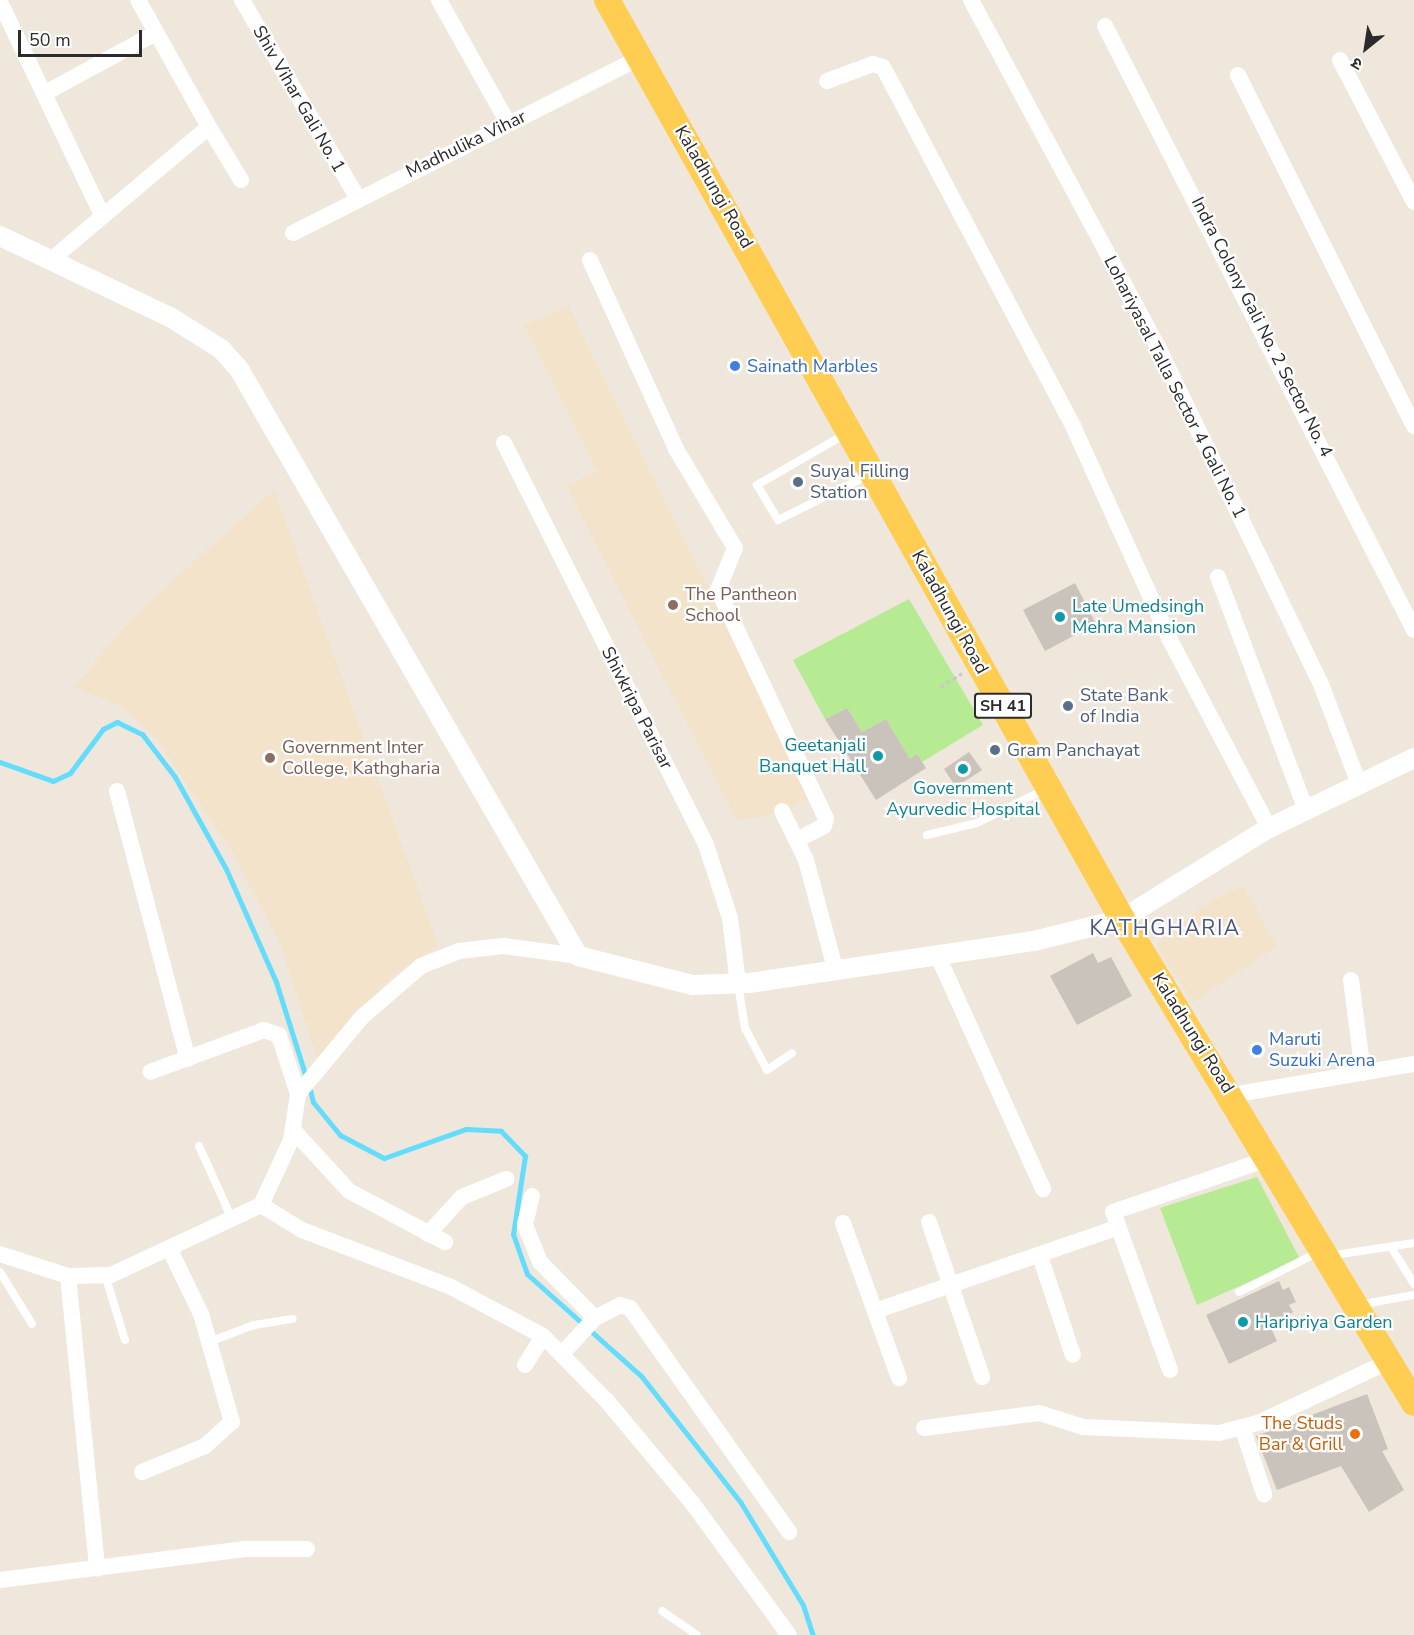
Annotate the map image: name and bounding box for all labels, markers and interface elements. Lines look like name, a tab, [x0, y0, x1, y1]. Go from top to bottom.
scale bar	[21, 18, 146, 56]
north arrow	[1336, 18, 1396, 78]
street label: Shiv Vihar Gali No. 1	[248, 22, 350, 176]
text: 50 m	[29, 28, 71, 52]
text: उ	[1347, 52, 1367, 75]
street label: Madhulika Vihar	[402, 106, 530, 182]
street label: Kaladhungi Road	[670, 122, 758, 252]
street label: Indra Colony Gali No. 2 Sector No. 4	[1187, 193, 1337, 461]
street label: Lohariyasal Talla Sector 4 Gali No. 1	[1099, 252, 1251, 522]
place label: Sainath Marbles	[747, 355, 878, 377]
marker: Sainath Marbles	[728, 359, 742, 373]
place label: Suyal Filling Station	[810, 461, 909, 504]
marker: Suyal Filling Station	[791, 475, 805, 489]
street label: Kaladhungi Road	[907, 546, 993, 678]
place label: The Pantheon School	[685, 584, 797, 626]
place label: Late Umedsingh Mehra Mansion	[1072, 596, 1204, 638]
marker: The Pantheon School	[666, 598, 680, 612]
marker: Late Umedsingh Mehra Mansion	[1053, 610, 1067, 624]
street label: Shivkripa Parisar	[597, 643, 677, 773]
place label: State Bank of India	[1080, 685, 1168, 728]
road number: SH 41	[973, 693, 1033, 719]
marker: State Bank of India	[1061, 699, 1075, 713]
place label: Geetanjali Banquet Hall	[759, 735, 866, 777]
place label: Government Inter College, Kathgharia	[282, 737, 440, 780]
place label: Gram Panchayat	[1007, 739, 1140, 761]
marker: Gram Panchayat	[988, 743, 1002, 757]
marker: Geetanjali Banquet Hall	[871, 749, 885, 763]
marker: Government Inter College, Kathgharia	[263, 751, 277, 765]
marker: Government Ayurvedic Hospital	[956, 762, 970, 776]
place label: Government Ayurvedic Hospital	[886, 778, 1040, 820]
district label: KATHGHARIA	[1089, 915, 1241, 941]
street label: Kaladhungi Road	[1147, 969, 1239, 1097]
place label: Maruti Suzuki Arena	[1269, 1029, 1375, 1072]
marker: Maruti Suzuki Arena	[1250, 1043, 1264, 1057]
place label: Haripriya Garden	[1255, 1311, 1392, 1333]
marker: Haripriya Garden	[1236, 1315, 1250, 1329]
place label: The Studs Bar & Grill	[1259, 1413, 1343, 1456]
marker: The Studs Bar & Grill	[1348, 1427, 1362, 1441]

